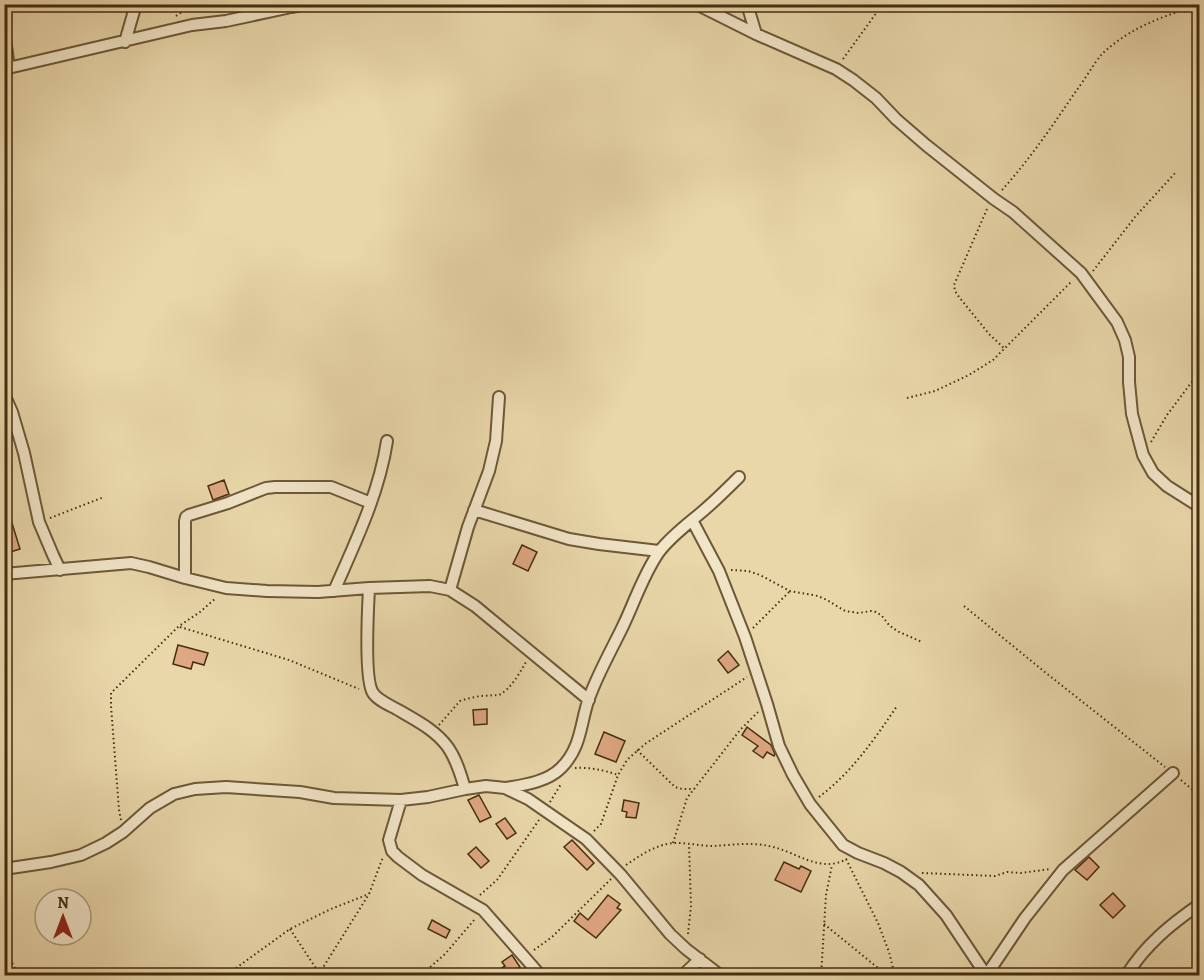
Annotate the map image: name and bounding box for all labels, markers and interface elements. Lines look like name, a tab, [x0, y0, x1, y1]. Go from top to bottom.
north arrow	[33, 887, 93, 947]
text: N	[57, 892, 69, 914]

